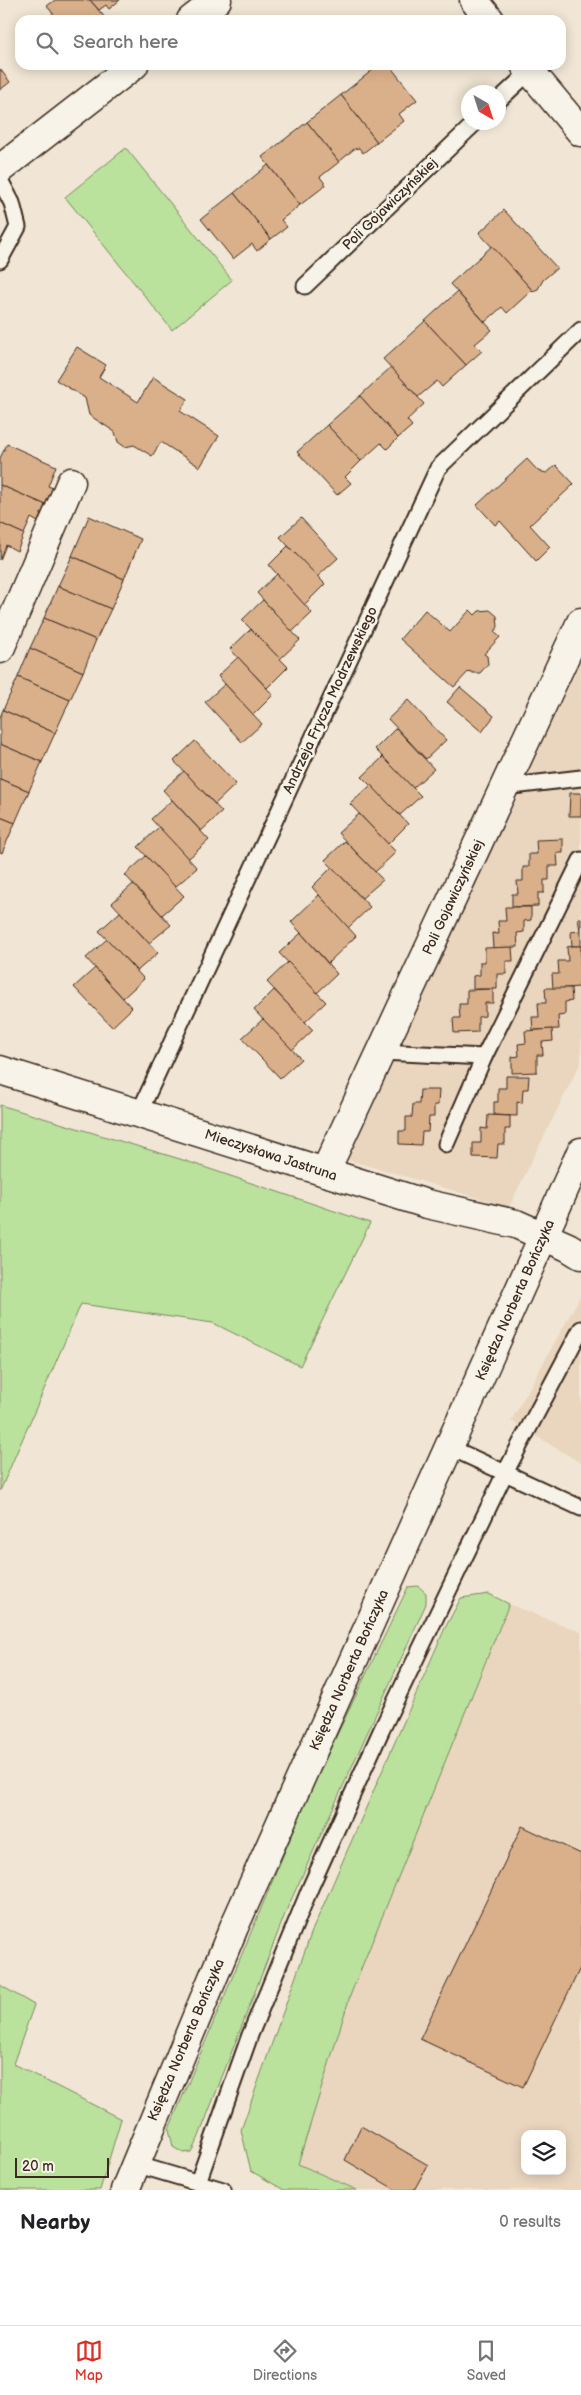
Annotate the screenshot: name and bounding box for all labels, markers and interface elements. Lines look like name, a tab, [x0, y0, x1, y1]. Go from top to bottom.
search box	[15, 15, 566, 70]
icon: search	[33, 29, 61, 57]
text: Search here	[73, 31, 178, 54]
north arrow	[461, 85, 506, 130]
street label: Poli Gojawiczyńskiej	[339, 154, 441, 254]
street label: Andrzeja Frycza Modrzewskiego	[279, 604, 381, 796]
street label: Poli Gojawiczyńskiej	[419, 837, 487, 957]
street label: Mieczysława Jastruna	[203, 1126, 339, 1184]
street label: Księdza Norberta Bończyka	[472, 1217, 558, 1383]
street label: Księdza Norberta Bończyka	[306, 1587, 392, 1753]
street label: Księdza Norberta Bończyka	[144, 1956, 228, 2124]
map controls	[521, 2130, 566, 2175]
button: layers	[521, 2130, 566, 2175]
scale bar	[15, 2155, 109, 2178]
text: 20 m	[22, 2158, 54, 2175]
text: Nearby	[20, 2210, 90, 2235]
text: 0 results	[499, 2213, 561, 2232]
tab: Map	[75, 2337, 103, 2384]
tab: Directions	[253, 2337, 317, 2384]
tab: Saved	[467, 2337, 506, 2384]

